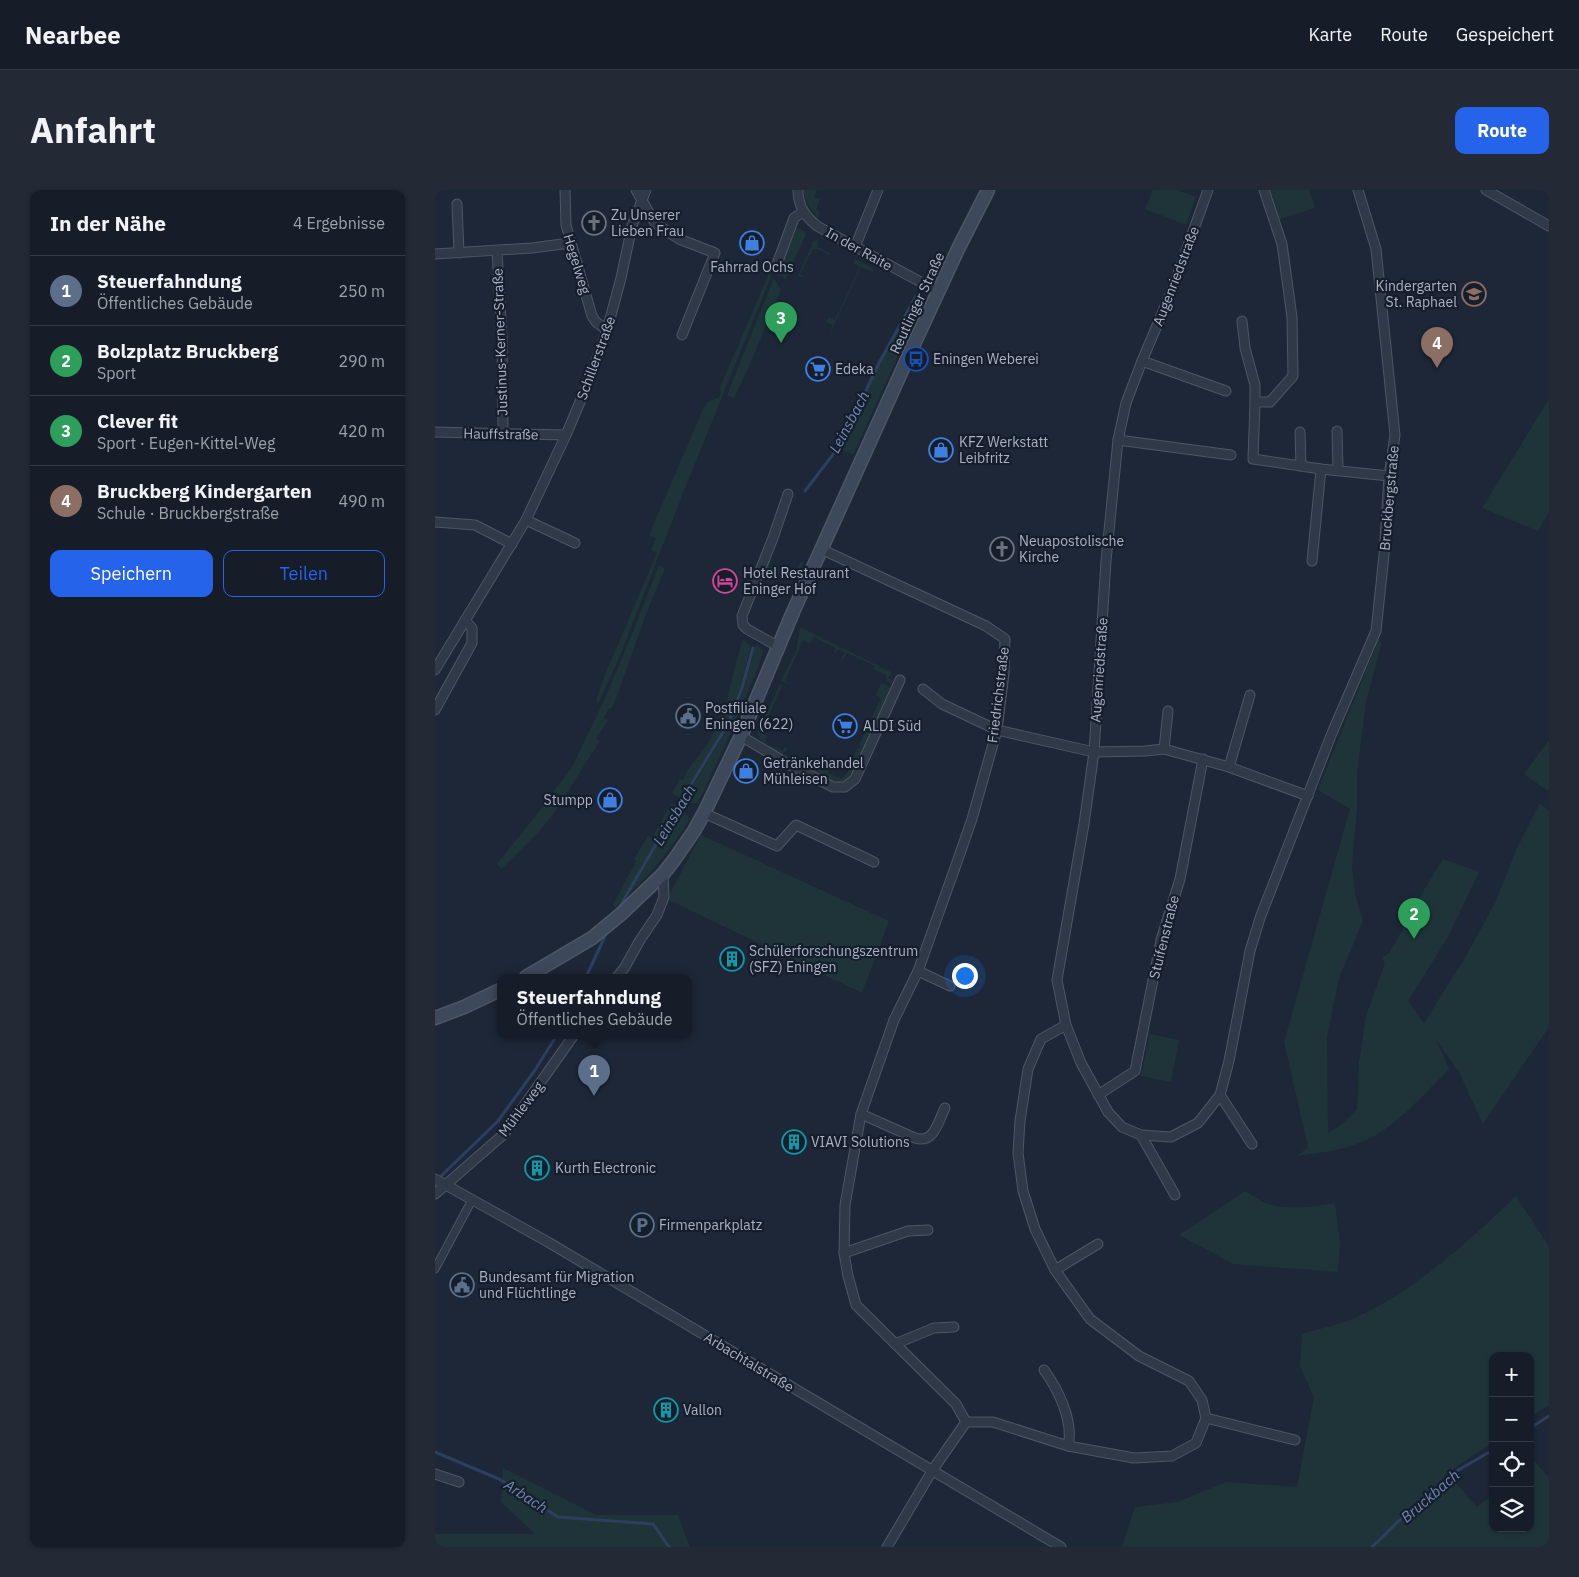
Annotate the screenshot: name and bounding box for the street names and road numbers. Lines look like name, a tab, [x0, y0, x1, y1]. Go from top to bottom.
street label: In der Raite	[823, 223, 896, 275]
street label: Augenriedstraße	[1149, 223, 1203, 328]
street label: Hegelweg	[559, 232, 595, 297]
street label: Reutlinger Straße	[886, 249, 949, 357]
street label: Justinus-Kerner-Straße	[488, 268, 512, 416]
street label: Schillerstraße	[573, 313, 620, 402]
street label: Hauffstraße	[463, 424, 539, 444]
street label: Bruckbergstraße	[1375, 444, 1403, 551]
street label: Augenriedstraße	[1086, 617, 1112, 723]
street label: Friedrichstraße	[983, 646, 1013, 744]
street label: Stuifenstraße	[1145, 893, 1183, 981]
street label: Mühleweg	[494, 1077, 548, 1140]
street label: Arbachtalstraße	[701, 1328, 798, 1396]

